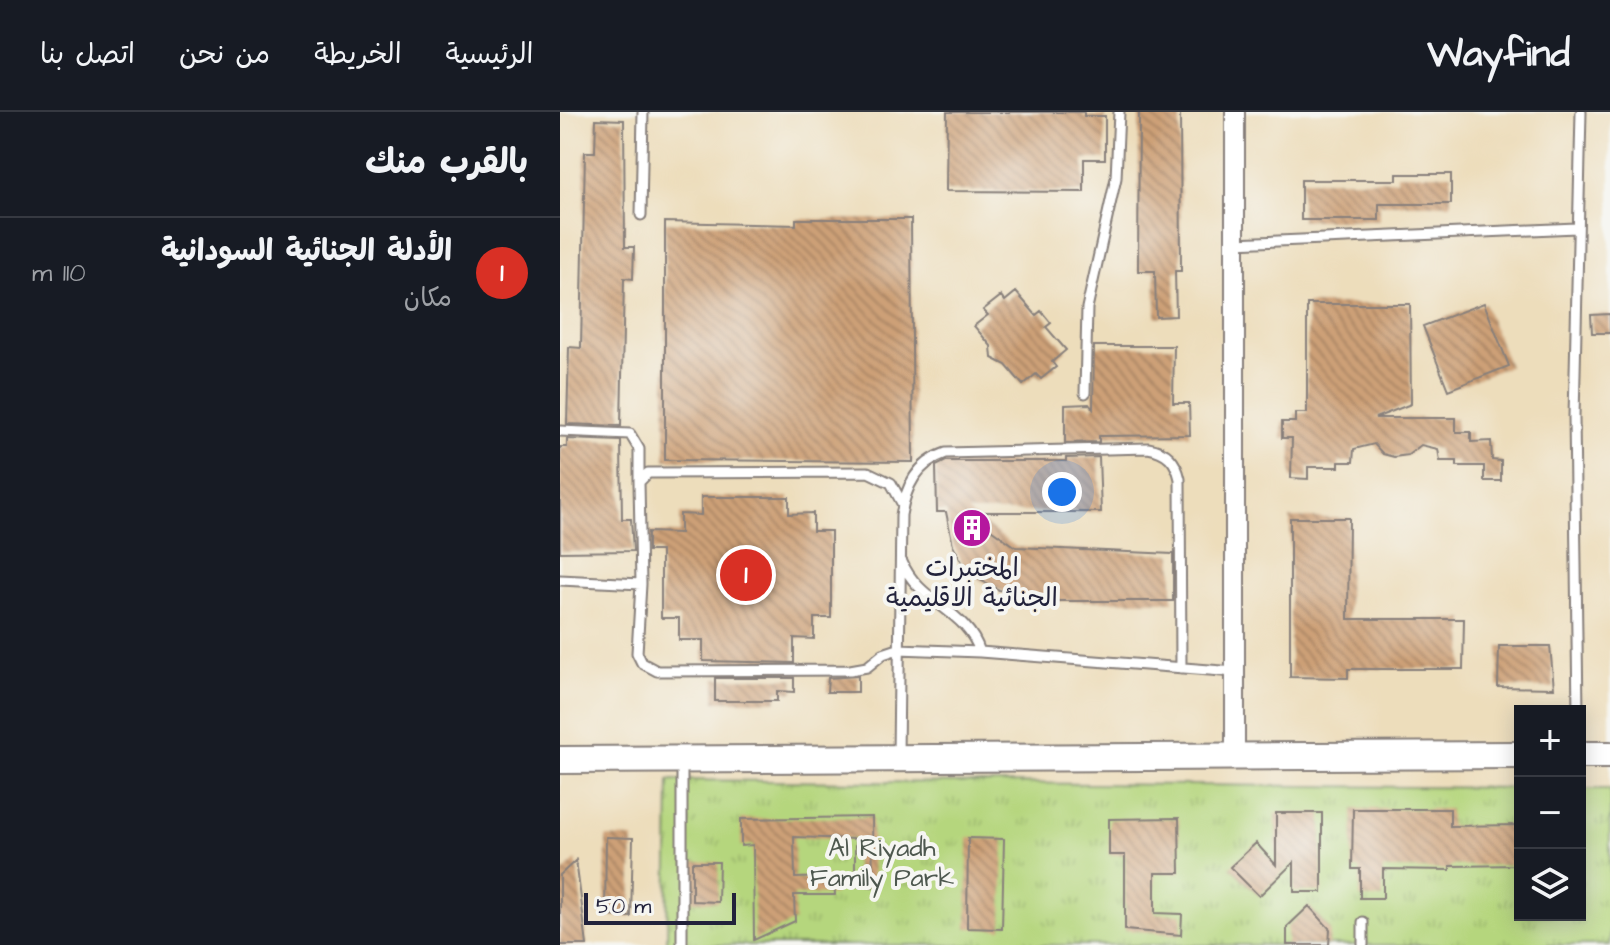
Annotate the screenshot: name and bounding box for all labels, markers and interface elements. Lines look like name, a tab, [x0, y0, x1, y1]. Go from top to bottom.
text: Wayfind	[1427, 29, 1570, 81]
text: اتصل بنا	[40, 35, 135, 74]
text: من نحن	[179, 35, 270, 74]
text: الخريطة	[314, 35, 402, 74]
text: الرئيسية	[446, 35, 533, 74]
text: بالقرب منك	[365, 139, 528, 187]
text: الأدلة الجنائية السودانية	[161, 230, 452, 272]
text: 110 m	[32, 255, 86, 291]
text: 1	[500, 255, 504, 291]
text: مكان	[404, 280, 452, 316]
your location	[1042, 472, 1082, 512]
building icon: المختبرات الجنائية الاقليمية	[951, 507, 993, 549]
pin: 1	[720, 545, 772, 605]
place label: المختبرات الجنائية الاقليمية	[886, 550, 1058, 616]
map controls	[1514, 705, 1586, 921]
button: +	[1514, 705, 1586, 777]
button: −	[1514, 777, 1586, 849]
park label: Al Riyadh Family Park	[810, 830, 954, 898]
button: layers	[1514, 849, 1586, 921]
scale bar	[584, 889, 736, 925]
text: 50 m	[596, 891, 651, 922]

